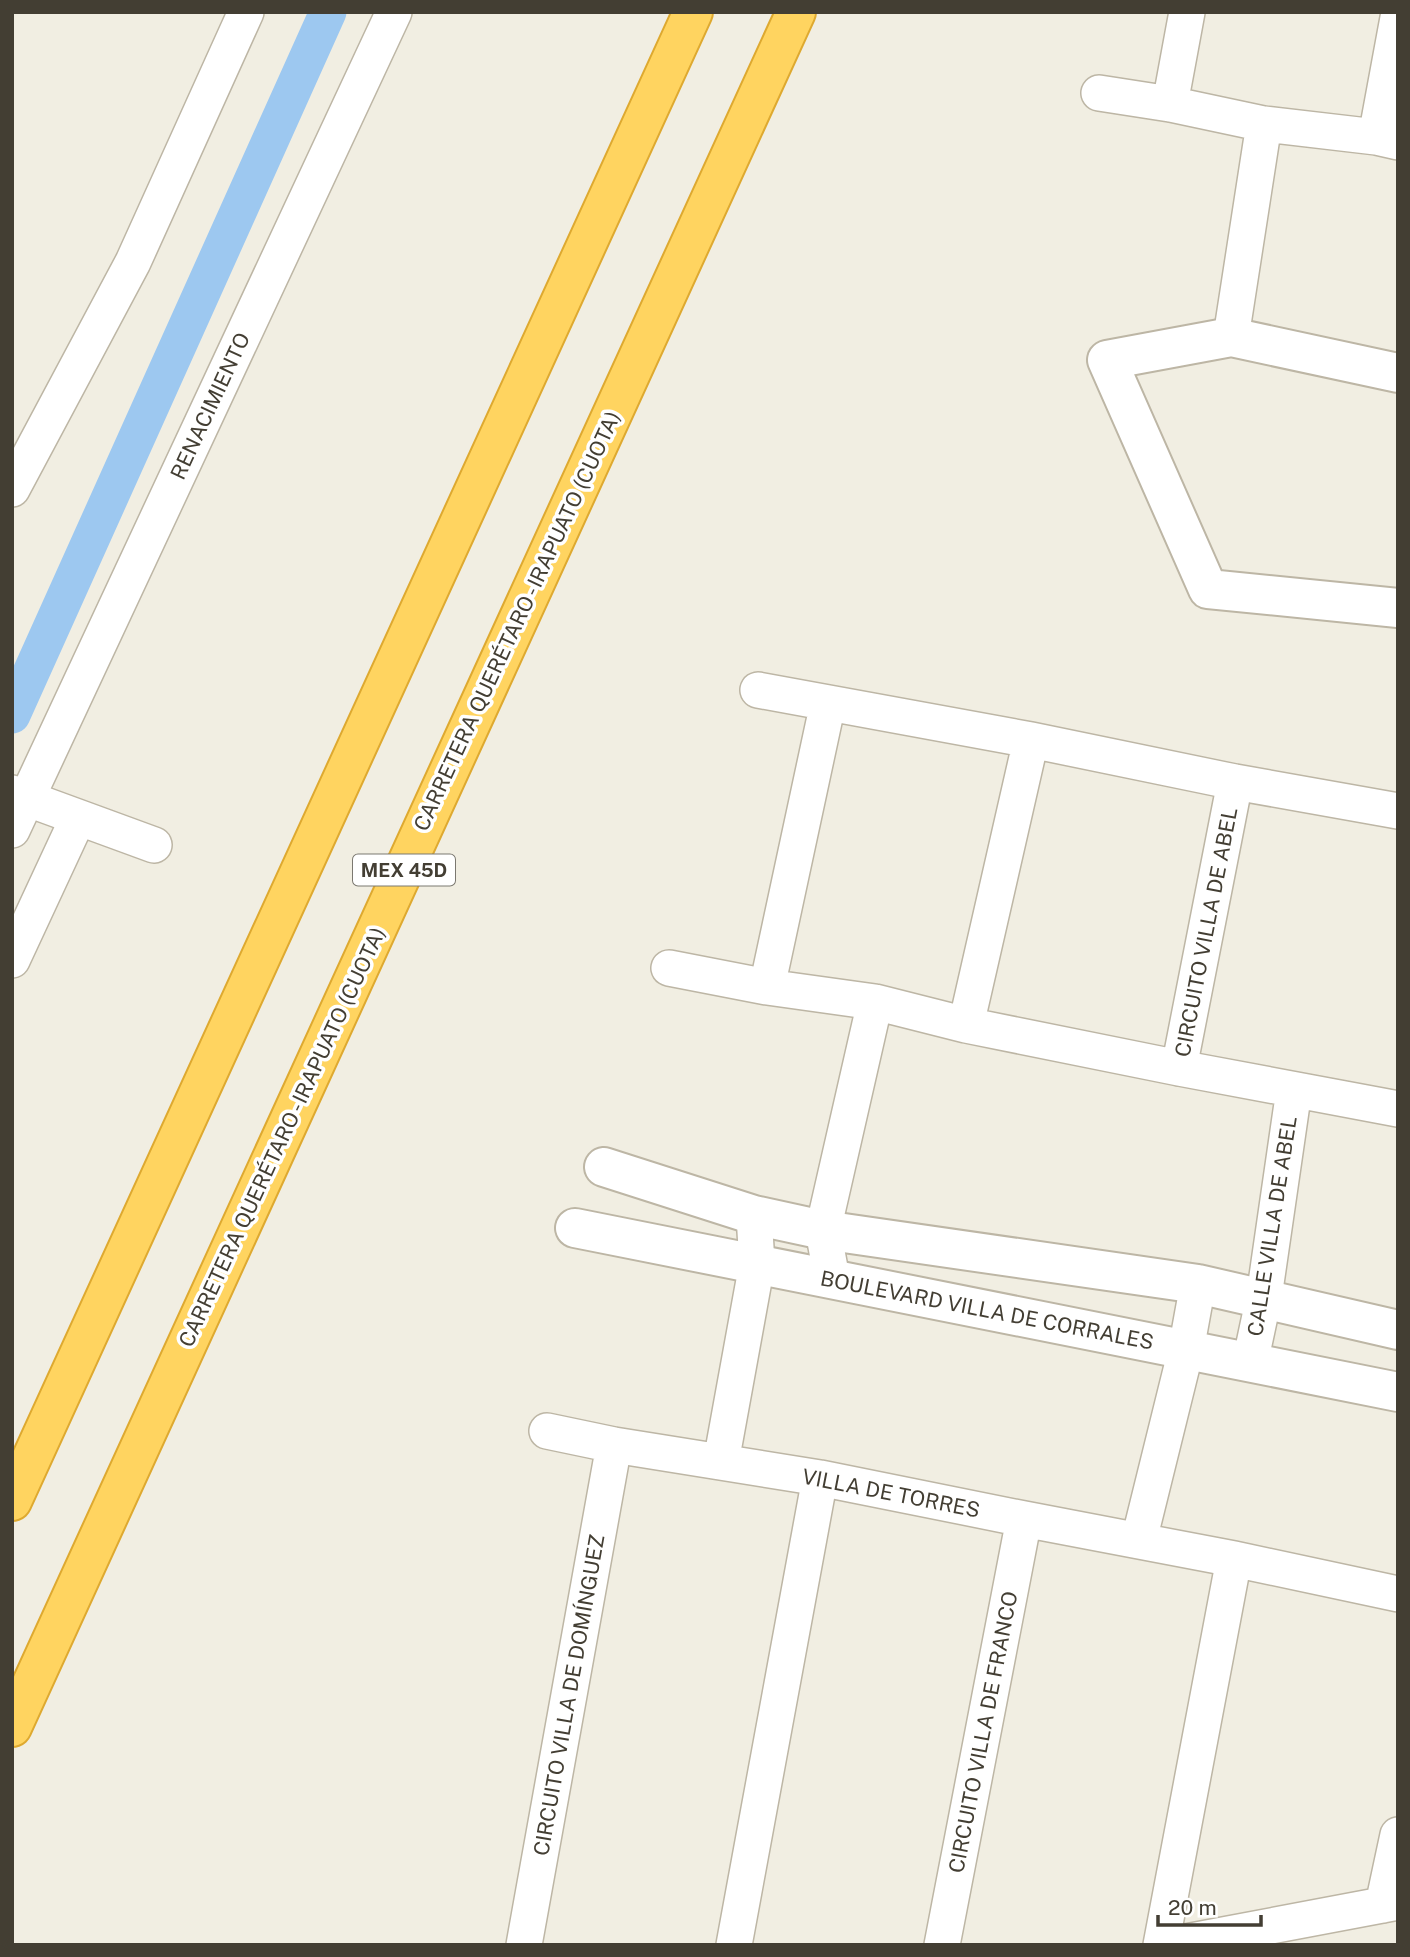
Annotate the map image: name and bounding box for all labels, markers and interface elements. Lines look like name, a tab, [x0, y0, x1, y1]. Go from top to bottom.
street label: RENACIMIENTO	[165, 329, 255, 483]
street label: CARRETERA QUERÉTARO - IRAPUATO (CUOTA)	[408, 407, 626, 835]
street label: CIRCUITO VILLA DE ABEL	[1170, 805, 1242, 1059]
road number: MEX 45D	[353, 855, 455, 886]
street label: CARRETERA QUERÉTARO - IRAPUATO (CUOTA)	[173, 923, 391, 1351]
street label: CALLE VILLA DE ABEL	[1242, 1114, 1302, 1338]
street label: BOULEVARD VILLA DE CORRALES	[818, 1265, 1156, 1355]
street label: VILLA DE TORRES	[800, 1463, 982, 1523]
street label: CIRCUITO VILLA DE DOMÍNGUEZ	[528, 1532, 610, 1858]
street label: CIRCUITO VILLA DE FRANCO	[943, 1589, 1023, 1875]
scale bar	[1158, 1884, 1261, 1928]
text: 20 m	[1168, 1895, 1217, 1920]

